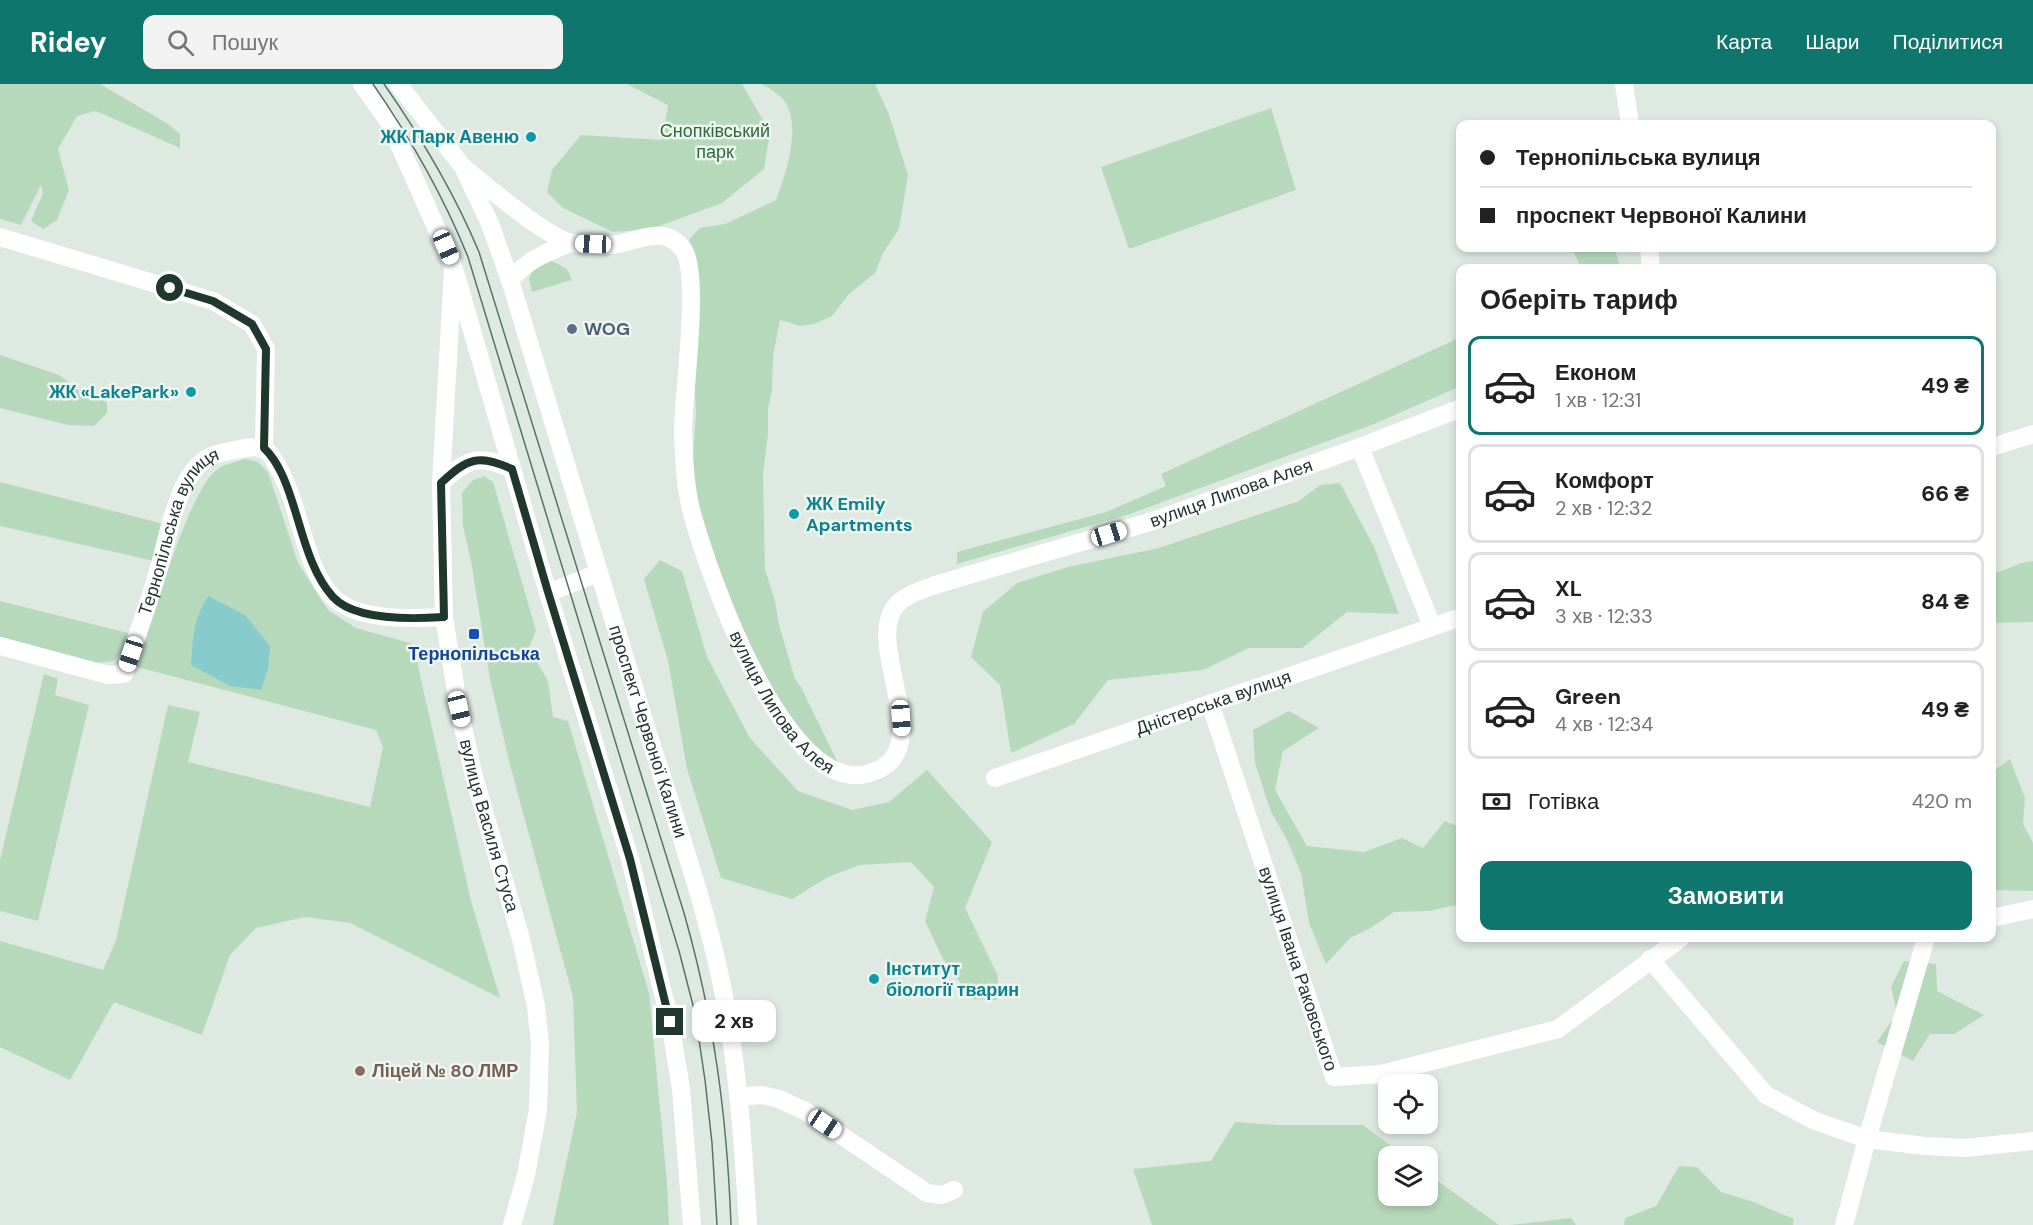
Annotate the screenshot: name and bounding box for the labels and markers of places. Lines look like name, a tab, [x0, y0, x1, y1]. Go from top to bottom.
place label: ЖК Парк Авеню	[379, 125, 519, 149]
marker: ЖК Парк Авеню	[524, 130, 538, 144]
place label: WOG	[584, 317, 630, 341]
marker: WOG	[565, 322, 579, 336]
place label: ЖК «LakePark»	[48, 380, 179, 404]
marker: ЖК «LakePark»	[184, 385, 198, 399]
place label: ЖК Emily Apartments	[805, 492, 913, 537]
marker: ЖК Emily Apartments	[787, 507, 801, 521]
marker: Тернопільська	[467, 627, 481, 641]
place label: Тернопільська	[408, 642, 541, 666]
place label: Інститут біології тварин	[886, 957, 1019, 1002]
marker: Інститут біології тварин	[867, 972, 881, 986]
place label: Ліцей № 80 ЛМР	[372, 1059, 518, 1083]
marker: Ліцей № 80 ЛМР	[353, 1064, 367, 1078]

